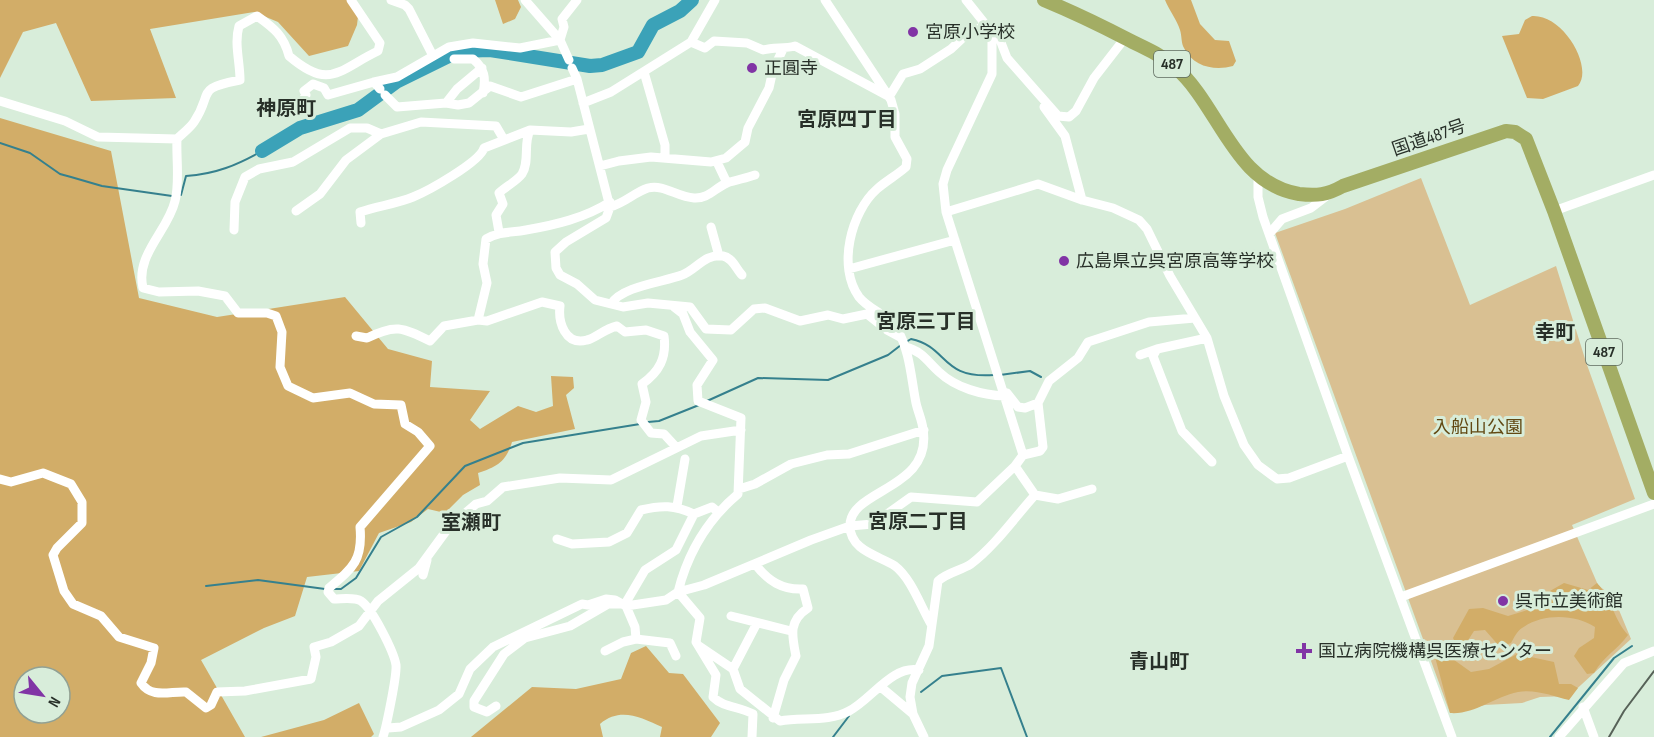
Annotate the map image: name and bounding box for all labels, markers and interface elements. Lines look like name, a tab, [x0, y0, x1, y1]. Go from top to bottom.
place label: 宮原小学校	[925, 22, 1015, 43]
marker: 宮原小学校	[906, 25, 920, 39]
road number: 487	[1154, 51, 1190, 77]
place label: 正圓寺	[764, 58, 818, 79]
marker: 正圓寺	[745, 61, 759, 75]
district label: 神原町	[256, 97, 316, 121]
district label: 宮原四丁目	[797, 108, 897, 132]
street label: 国道487号	[1389, 116, 1469, 160]
place label: 広島県立呉宮原高等学校	[1076, 251, 1274, 272]
marker: 広島県立呉宮原高等学校	[1057, 254, 1071, 268]
district label: 宮原三丁目	[876, 310, 976, 334]
district label: 幸町	[1535, 321, 1575, 345]
road number: 487	[1586, 339, 1622, 365]
park label: 入船山公園	[1433, 417, 1523, 438]
district label: 宮原二丁目	[868, 510, 968, 534]
district label: 室瀬町	[441, 511, 501, 535]
place label: 呉市立美術館	[1515, 591, 1623, 612]
marker: 呉市立美術館	[1496, 594, 1510, 608]
place label: 国立病院機構呉医療センター	[1318, 641, 1552, 662]
marker: 国立病院機構呉医療センター	[1295, 642, 1313, 660]
district label: 青山町	[1129, 650, 1189, 674]
north arrow	[12, 665, 72, 725]
text: N	[43, 693, 64, 710]

